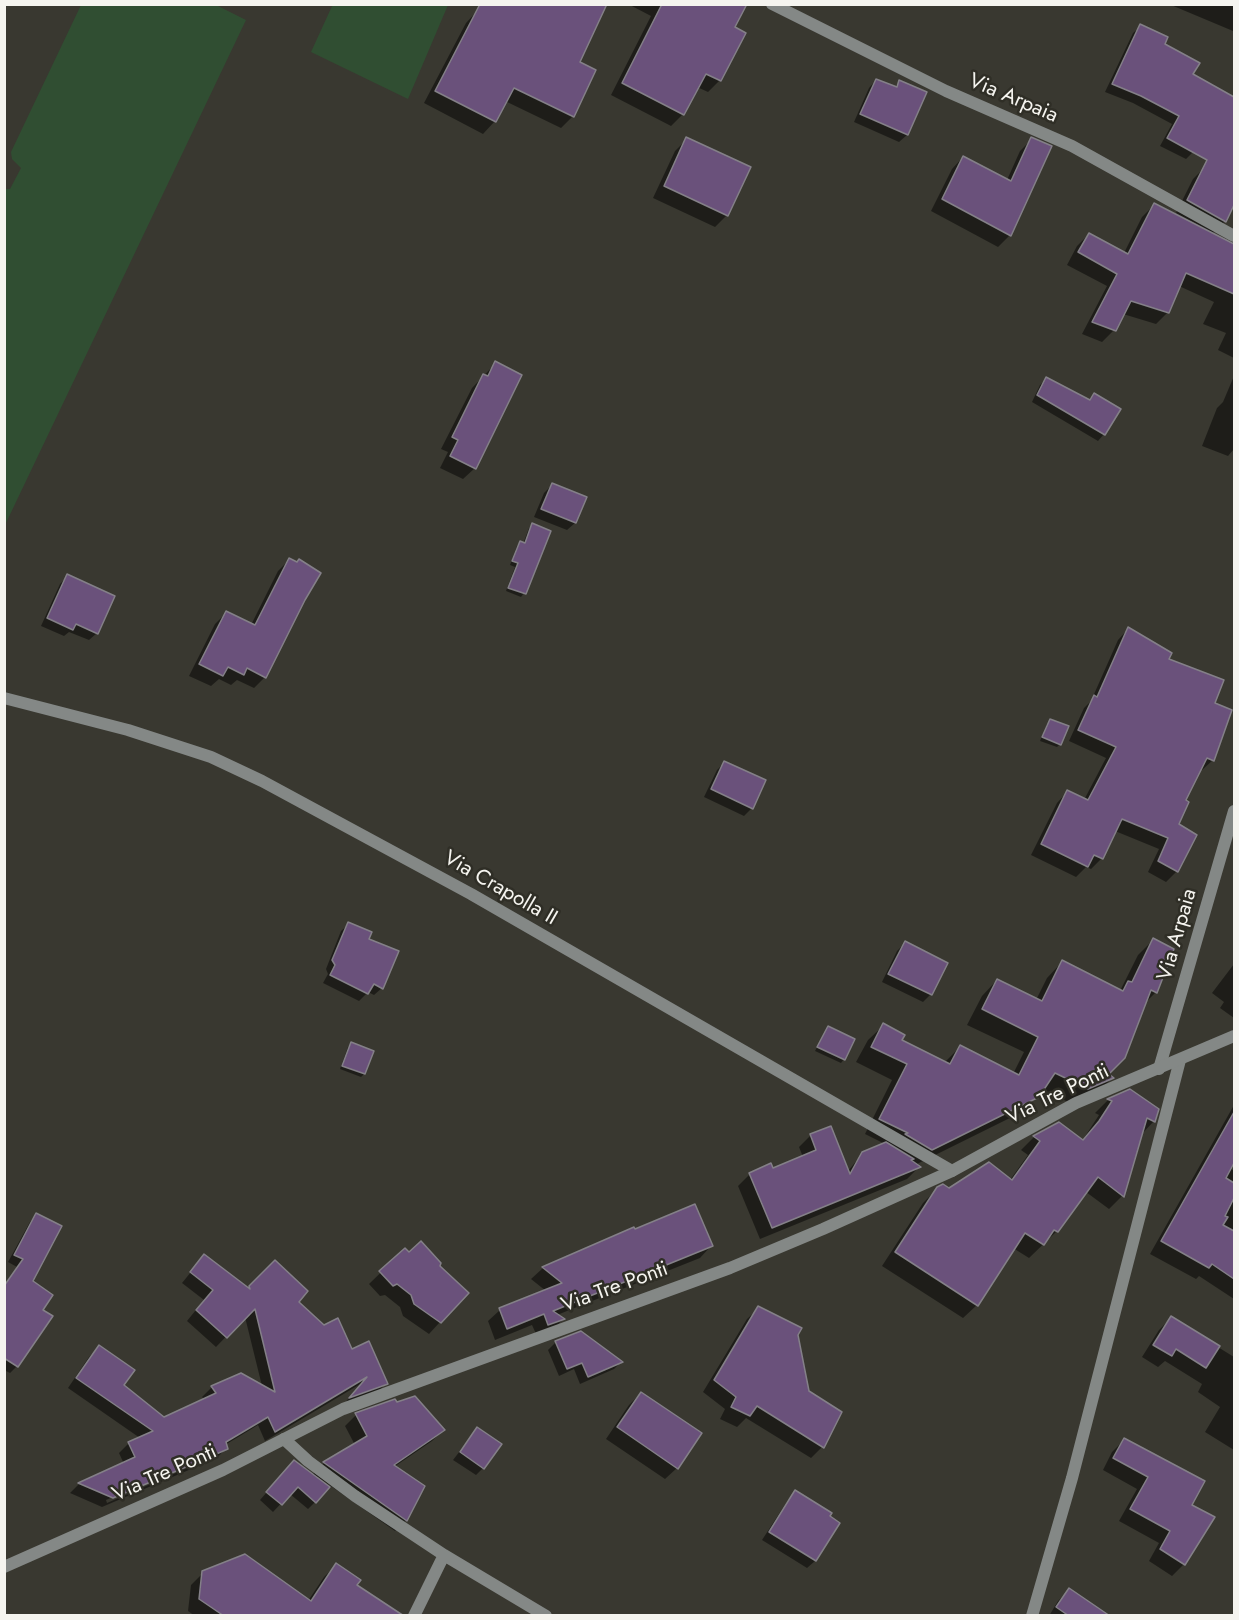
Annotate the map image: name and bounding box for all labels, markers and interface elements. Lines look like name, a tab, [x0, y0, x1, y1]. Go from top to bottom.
street label: Via Arpaia	[965, 69, 1061, 129]
street label: Via Crapolla II	[439, 846, 561, 932]
street label: Via Arpaia	[1153, 886, 1203, 984]
street label: Via Tre Ponti	[1002, 1059, 1114, 1131]
street label: Via Tre Ponti	[558, 1257, 672, 1319]
street label: Via Tre Ponti	[109, 1440, 221, 1508]

